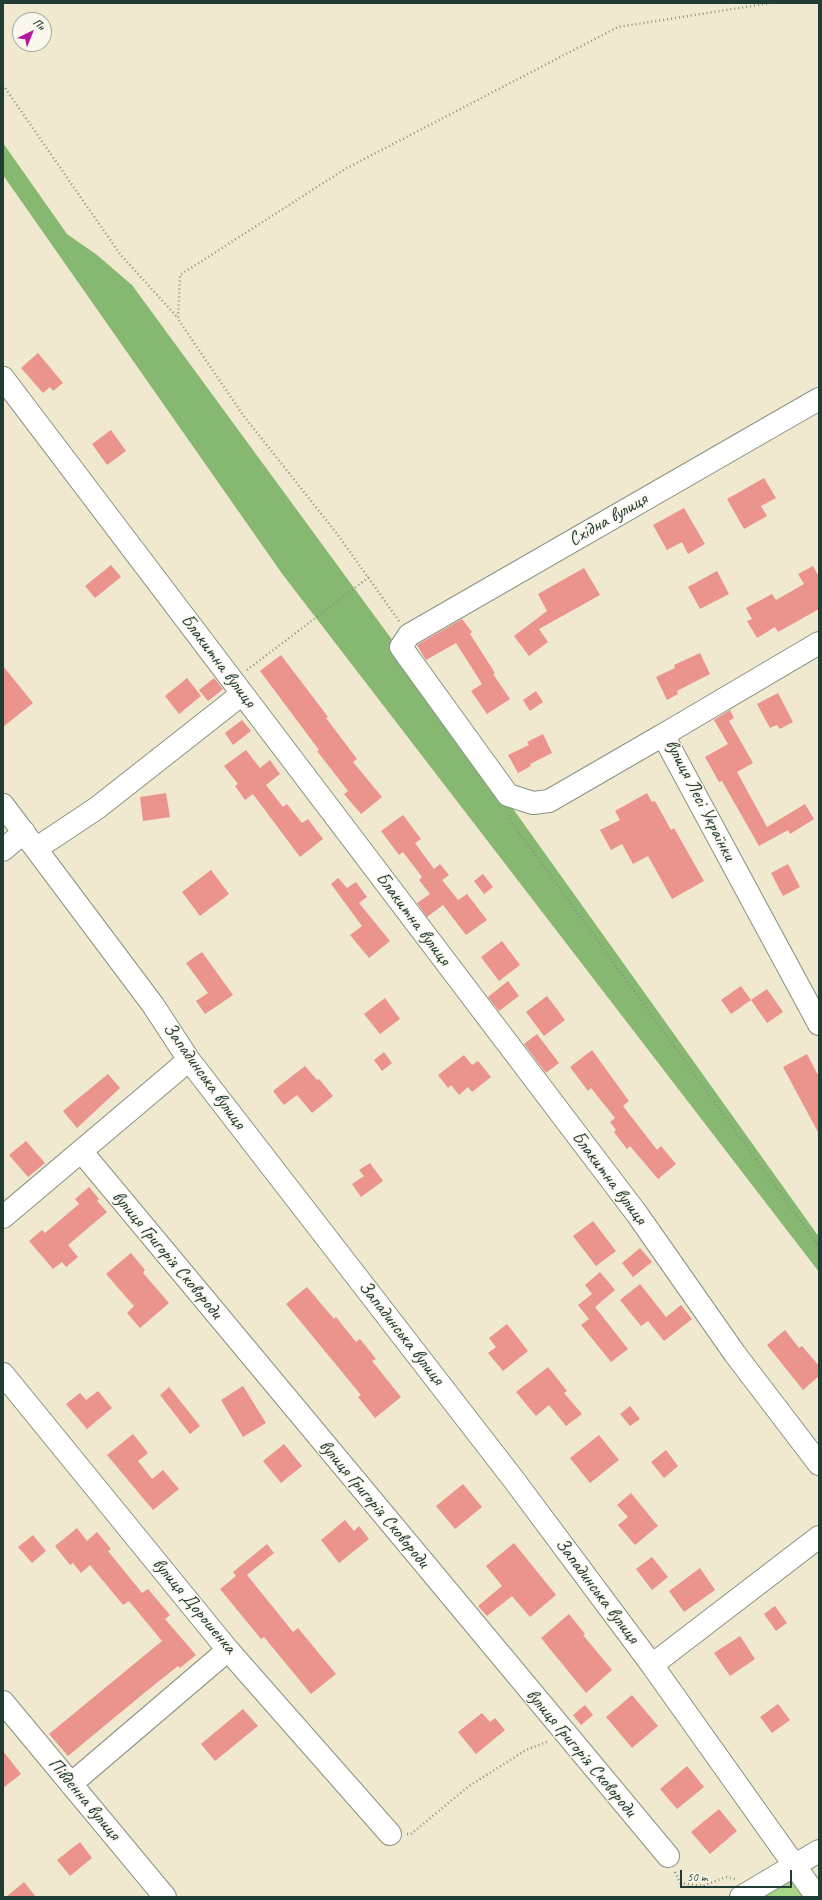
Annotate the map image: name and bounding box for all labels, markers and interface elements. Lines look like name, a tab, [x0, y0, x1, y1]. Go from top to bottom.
north arrow	[12, 12, 52, 52]
text: Пн	[31, 15, 48, 33]
street label: Східна вулиця	[565, 488, 651, 552]
street label: Блакитна вулиця	[175, 610, 261, 712]
street label: вулиця Лесі Українки	[660, 735, 740, 865]
street label: Блакитна вулиця	[370, 868, 456, 970]
street label: Западинська вулиця	[158, 1018, 250, 1134]
street label: Блакитна вулиця	[566, 1127, 652, 1229]
street label: вулиця Григорія Сковороди	[107, 1186, 227, 1324]
street label: Западинська вулиця	[353, 1276, 449, 1390]
street label: вулиця Григорія Сковороди	[314, 1435, 434, 1573]
street label: Западинська вулиця	[550, 1534, 644, 1648]
street label: вулиця Дорошенка	[147, 1553, 241, 1659]
street label: вулиця Григорія Сковороди	[521, 1684, 641, 1822]
street label: Південна вулиця	[43, 1753, 125, 1845]
scale bar	[682, 1862, 794, 1888]
text: 50 m	[687, 1869, 707, 1885]

